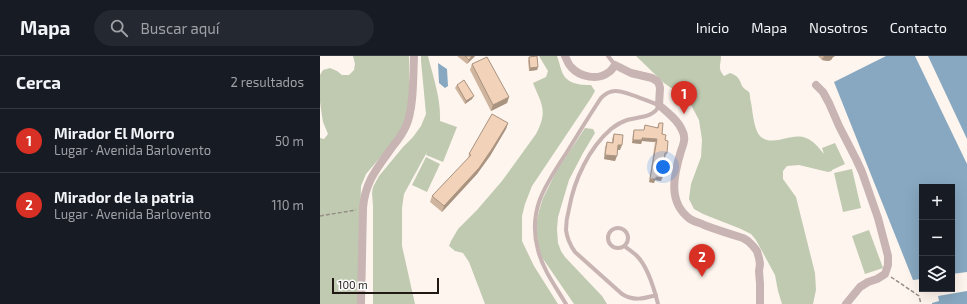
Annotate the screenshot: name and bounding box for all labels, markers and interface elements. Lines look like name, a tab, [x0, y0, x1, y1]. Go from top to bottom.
search box	[94, 10, 374, 46]
text: Mapa	[20, 16, 70, 39]
icon: search	[108, 17, 130, 39]
text: Buscar aquí	[140, 19, 220, 37]
text: Inicio	[696, 19, 729, 36]
text: Mapa	[751, 19, 787, 36]
text: Nosotros	[809, 19, 868, 36]
text: Contacto	[890, 19, 947, 36]
text: Cerca	[16, 72, 61, 92]
text: 2 resultados	[230, 74, 304, 90]
pin: 1	[671, 81, 697, 114]
text: Mirador El Morro	[54, 124, 175, 142]
text: 1	[26, 133, 32, 149]
text: 50 m	[275, 133, 304, 149]
text: Lugar · Avenida Barlovento	[54, 142, 211, 158]
your location	[653, 157, 673, 177]
map controls	[919, 184, 955, 292]
button: +	[919, 184, 955, 220]
text: Mirador de la patria	[54, 188, 194, 206]
text: 2	[25, 197, 33, 213]
text: 110 m	[272, 197, 304, 213]
text: Lugar · Avenida Barlovento	[54, 206, 211, 222]
button: −	[919, 220, 955, 256]
pin: 2	[689, 244, 715, 277]
button: layers	[919, 256, 955, 292]
scale bar	[332, 276, 439, 295]
text: 100 m	[338, 278, 368, 291]

